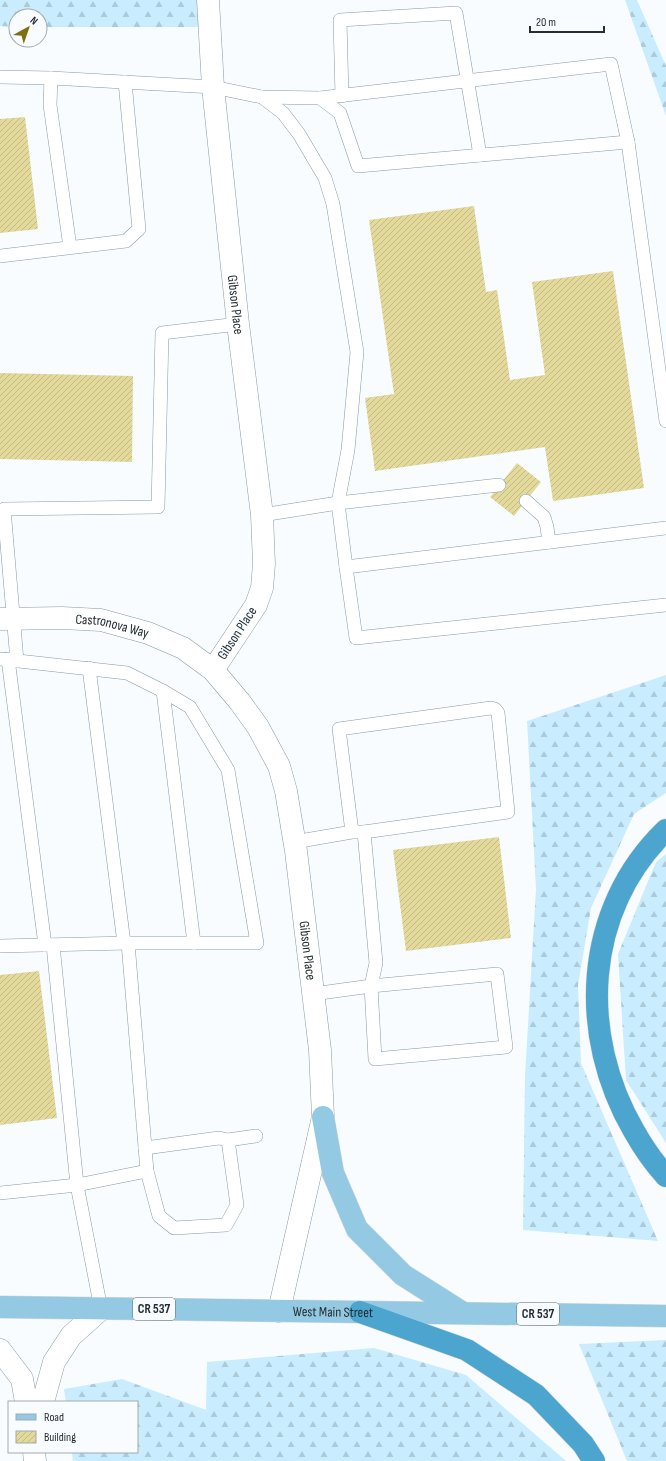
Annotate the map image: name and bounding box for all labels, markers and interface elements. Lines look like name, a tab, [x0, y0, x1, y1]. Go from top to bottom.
north arrow	[8, 8, 48, 48]
scale bar	[530, 8, 604, 34]
text: N	[28, 14, 41, 28]
text: 20 m	[536, 15, 556, 30]
street label: Gibson Place	[224, 274, 248, 335]
street label: Gibson Place	[214, 603, 260, 663]
street label: Castronova Way	[75, 610, 151, 642]
street label: Gibson Place	[296, 920, 320, 981]
road number: CR 537	[133, 1298, 175, 1320]
street label: West Main Street	[293, 1302, 373, 1321]
road number: CR 537	[517, 1303, 559, 1325]
legend	[8, 1401, 138, 1453]
text: Road	[44, 1410, 64, 1425]
text: Building	[44, 1430, 76, 1445]

